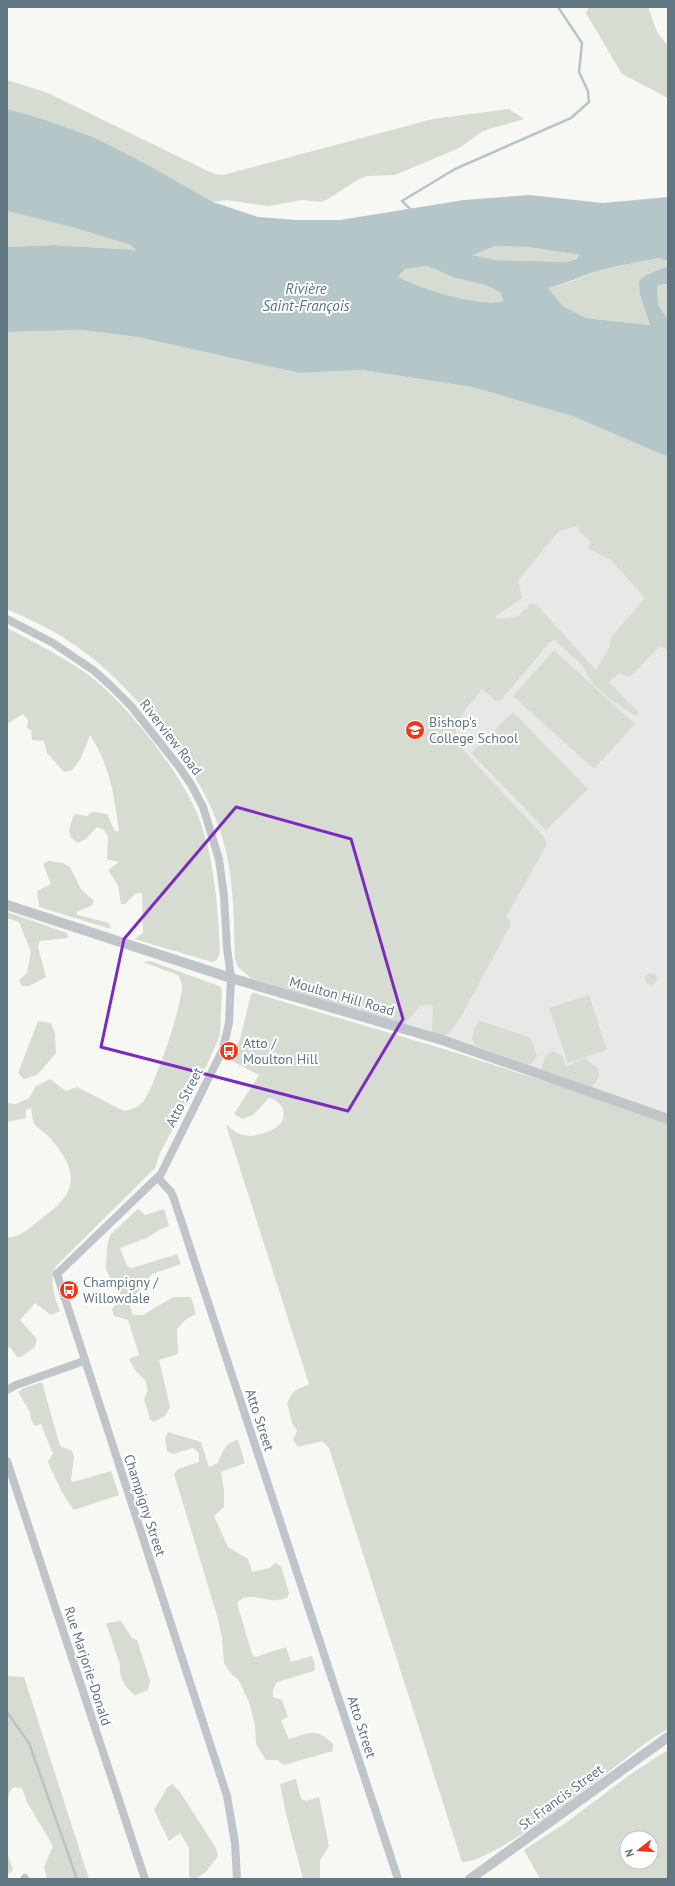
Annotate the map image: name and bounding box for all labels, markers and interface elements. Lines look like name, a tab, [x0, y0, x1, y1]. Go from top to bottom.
water label: Rivière Saint-François	[262, 279, 350, 315]
street label: Riverview Road	[136, 695, 206, 779]
place label: Bishop's College School	[429, 713, 518, 747]
school or university icon: Bishop's College School	[404, 719, 426, 741]
street label: Moulton Hill Road	[287, 972, 397, 1020]
place label: Atto / Moulton Hill	[243, 1034, 318, 1068]
bus stop icon: Atto / Moulton Hill	[218, 1040, 240, 1062]
street label: Atto Street	[161, 1064, 207, 1130]
place label: Champigny / Willowdale	[83, 1273, 159, 1307]
bus stop icon: Champigny / Willowdale	[58, 1279, 80, 1301]
street label: Atto Street	[242, 1387, 279, 1454]
street label: Champigny Street	[120, 1452, 170, 1558]
street label: Rue Marjorie-Donald	[60, 1604, 116, 1728]
street label: Atto Street	[344, 1694, 381, 1761]
street label: St. Francis Street	[515, 1760, 607, 1834]
north arrow	[619, 1830, 659, 1870]
text: N	[622, 1847, 637, 1858]

